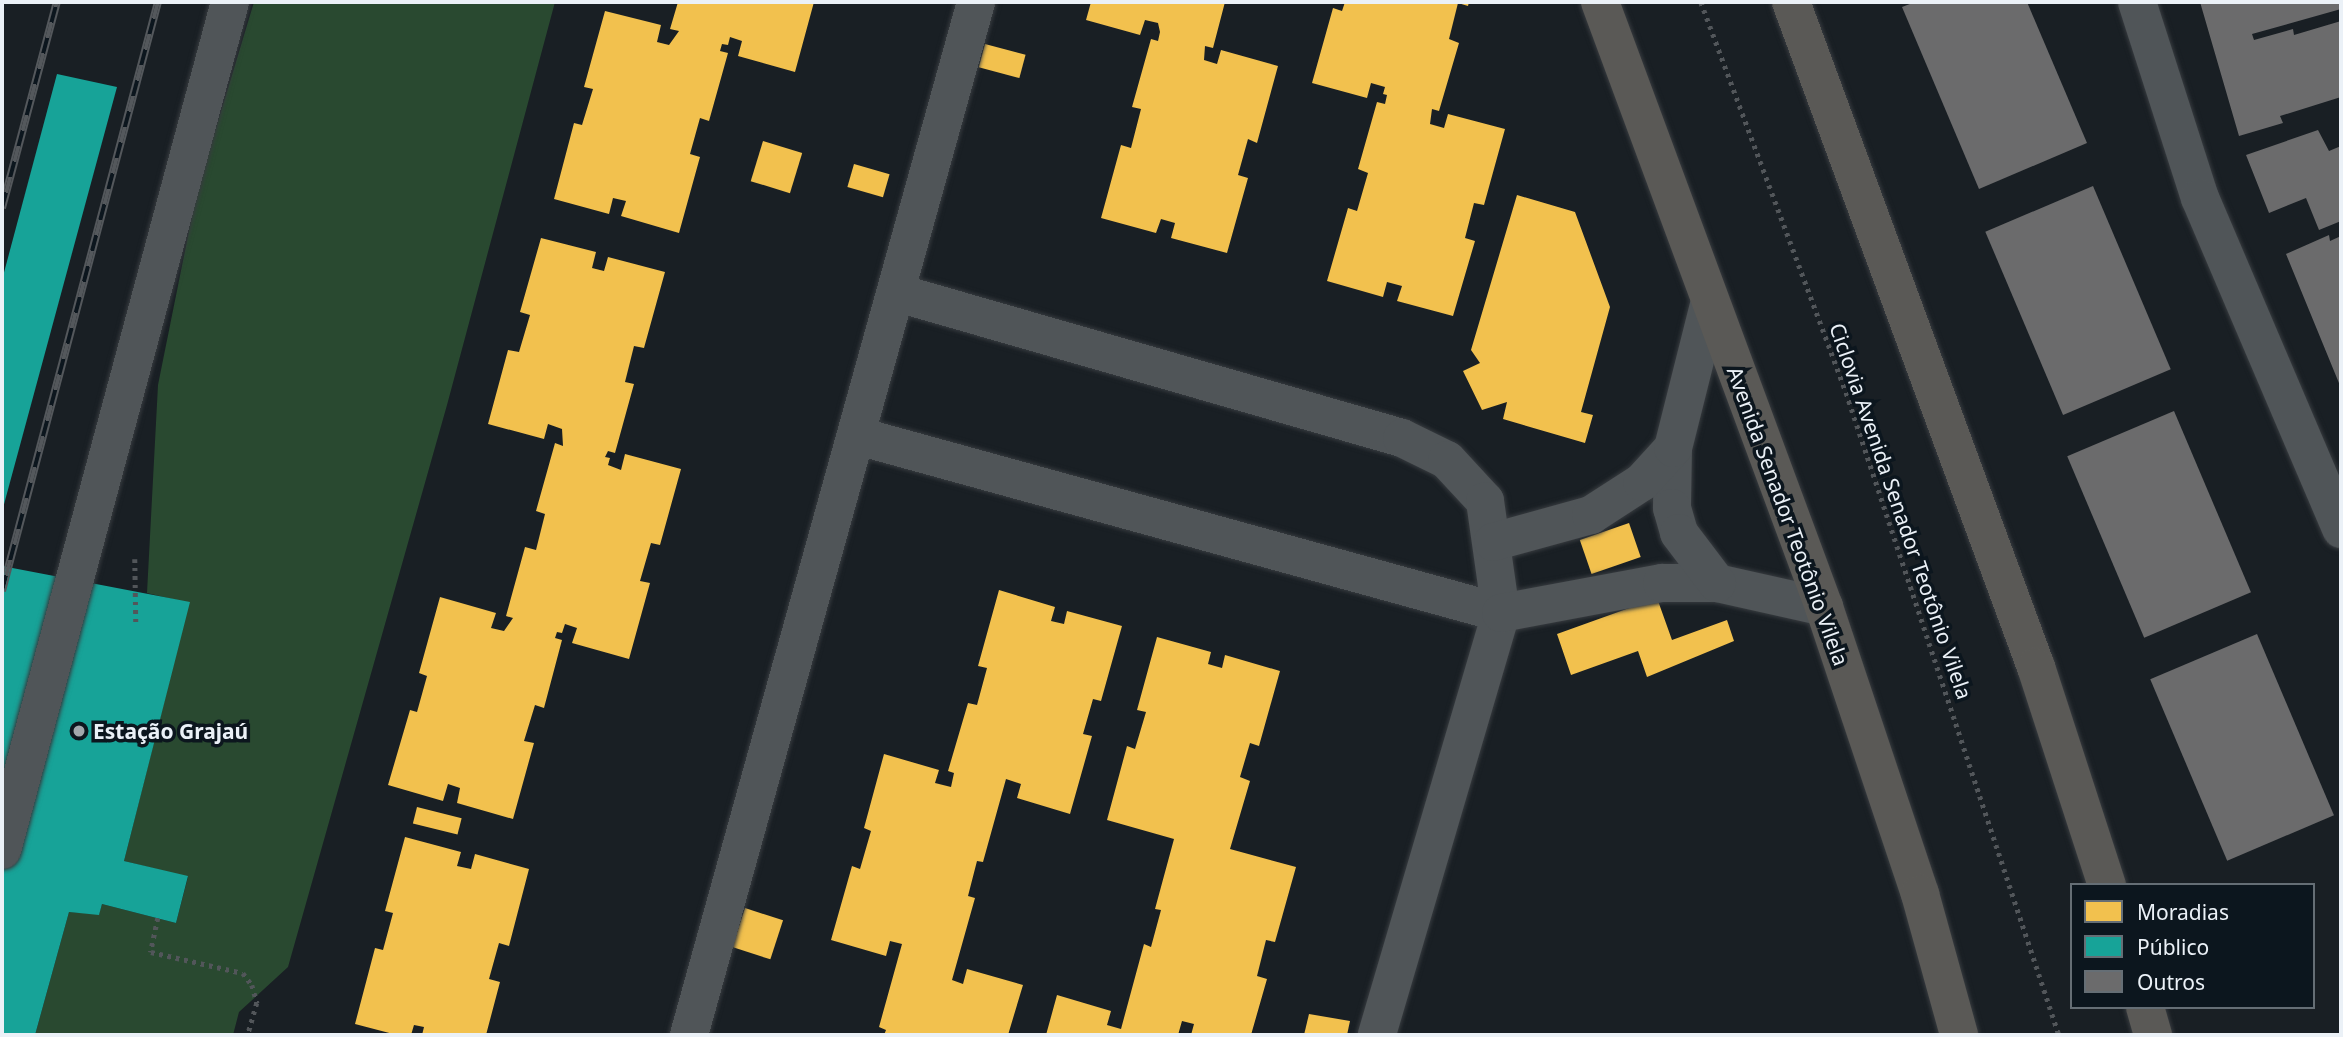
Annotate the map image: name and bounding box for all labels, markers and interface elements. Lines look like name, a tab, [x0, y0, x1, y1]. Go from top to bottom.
street label: Ciclovia Avenida Senador Teotônio Vilela	[1825, 320, 1977, 702]
street label: Avenida Senador Teotônio Vilela	[1722, 363, 1854, 669]
place label: Estação Grajaú	[93, 718, 248, 744]
marker: Estação Grajaú	[71, 723, 87, 739]
legend	[2070, 883, 2315, 1009]
text: Moradias	[2137, 898, 2229, 926]
text: Público	[2137, 933, 2209, 961]
text: Outros	[2137, 968, 2205, 996]

